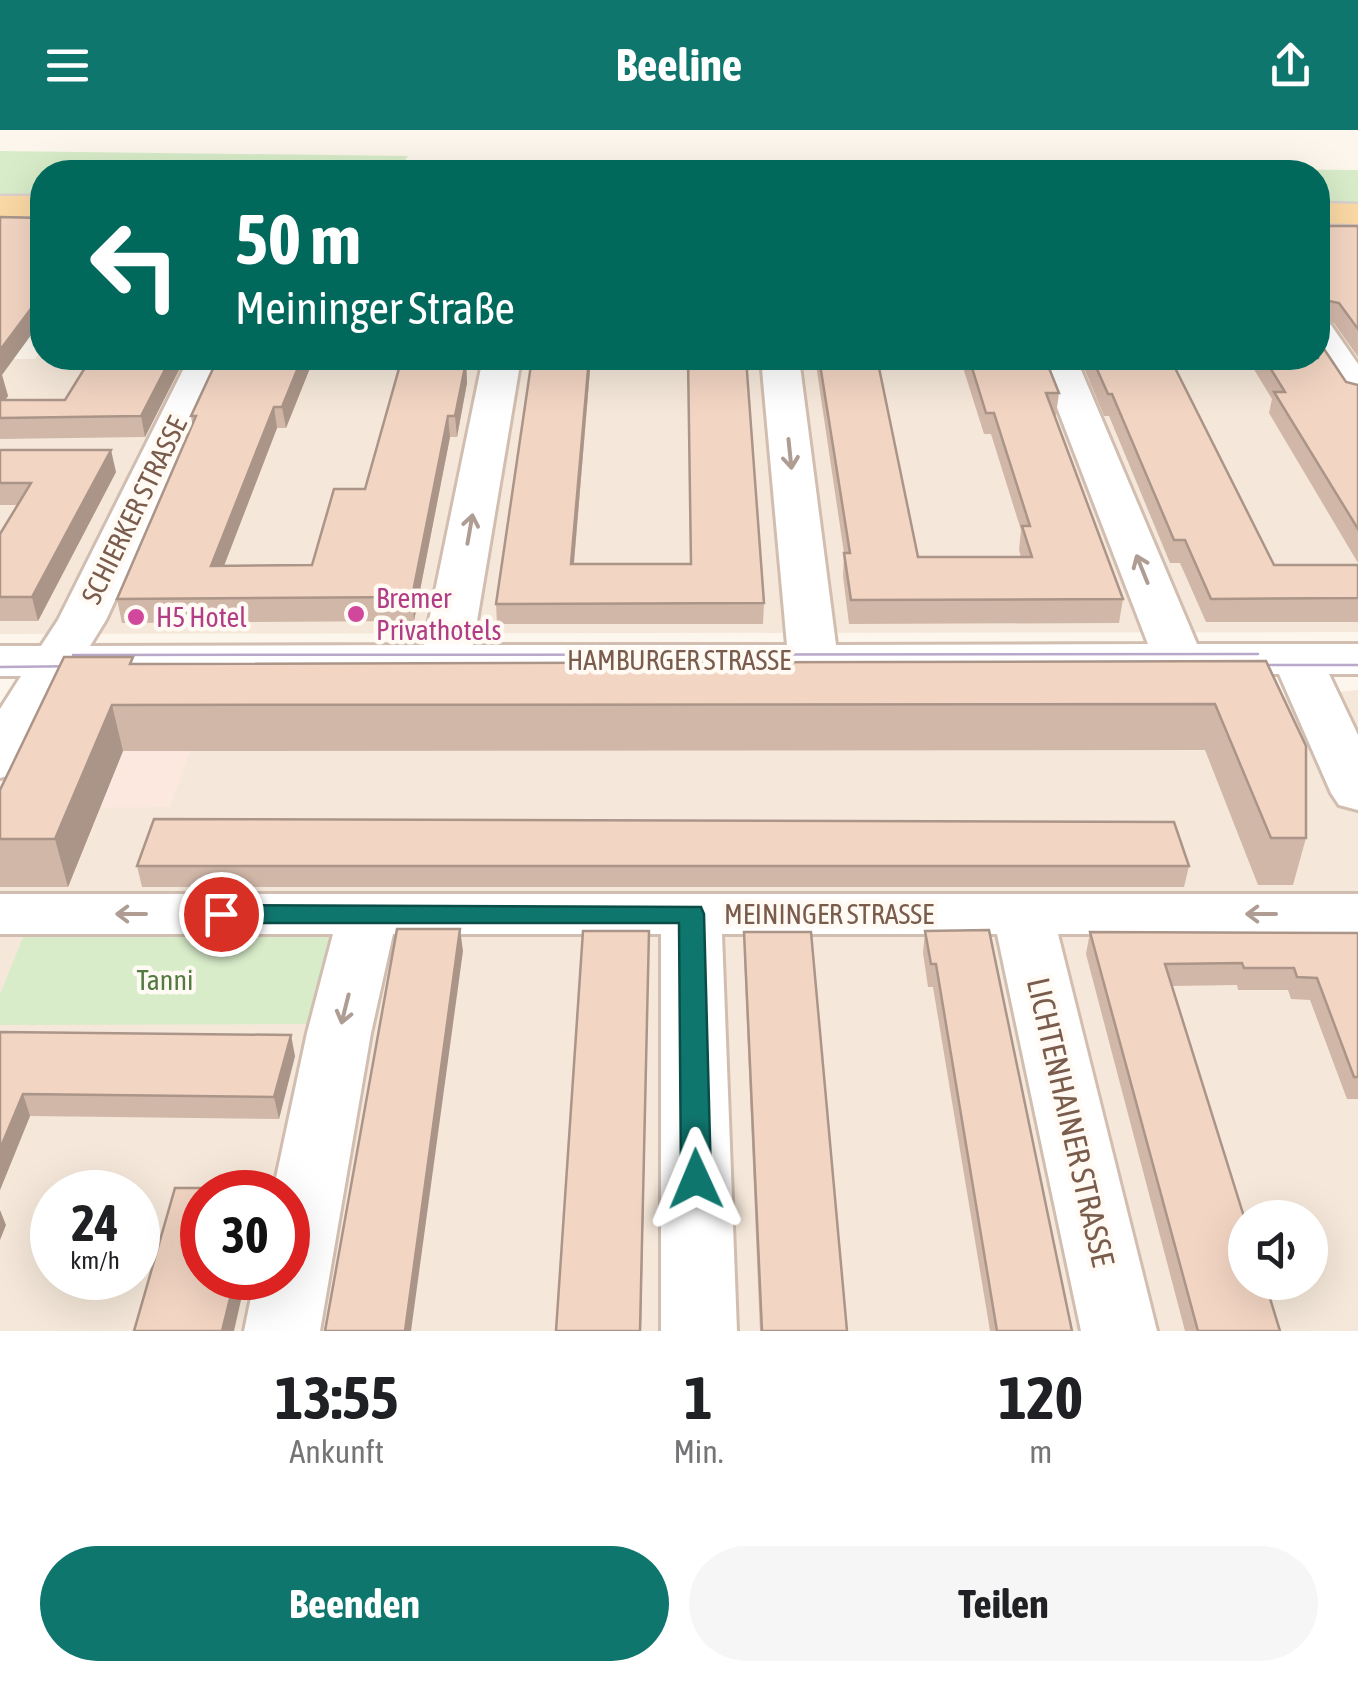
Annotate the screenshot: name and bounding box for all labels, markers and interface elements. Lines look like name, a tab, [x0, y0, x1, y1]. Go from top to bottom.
icon: menu	[40, 38, 95, 93]
icon: share	[1263, 38, 1318, 93]
text: Beeline	[616, 39, 742, 91]
text: 50 m	[235, 199, 361, 279]
icon: left	[70, 200, 200, 330]
text: Meininger Straße	[235, 282, 515, 334]
street label: SCHIERKER STRASSE	[75, 411, 193, 609]
one-way arrow	[781, 438, 800, 470]
one-way arrow	[461, 514, 480, 546]
one-way arrow	[1131, 554, 1149, 584]
place label: Bremer Privathotels	[376, 582, 501, 646]
place label: H5 Hotel	[156, 601, 247, 633]
marker: Bremer Privathotels	[345, 603, 367, 625]
marker: H5 Hotel	[125, 606, 147, 628]
street label: HAMBURGER STRASSE	[567, 644, 791, 676]
pin	[179, 872, 264, 957]
icon: arrive	[194, 887, 249, 942]
street label: MEININGER STRASSE	[724, 898, 934, 930]
one-way arrow	[115, 904, 148, 924]
one-way arrow	[1245, 904, 1278, 924]
park label: Tanni	[137, 964, 193, 996]
street label: LICHTENHAINER STRASSE	[1020, 974, 1122, 1270]
one-way arrow	[335, 992, 353, 1024]
position arrow	[644, 1127, 748, 1231]
speed limit sign: 30	[180, 1170, 310, 1300]
text: 24	[71, 1194, 118, 1252]
map controls	[1228, 1200, 1328, 1300]
button: sound	[1228, 1200, 1328, 1300]
text: km/h	[70, 1246, 120, 1274]
text: 13:55	[275, 1363, 398, 1432]
text: 1	[684, 1363, 713, 1432]
text: 120	[998, 1363, 1083, 1432]
text: Ankunft	[290, 1433, 384, 1470]
text: Min.	[673, 1433, 723, 1470]
text: m	[1029, 1433, 1052, 1470]
button: Beenden	[40, 1546, 669, 1661]
button: Teilen	[689, 1546, 1318, 1661]

